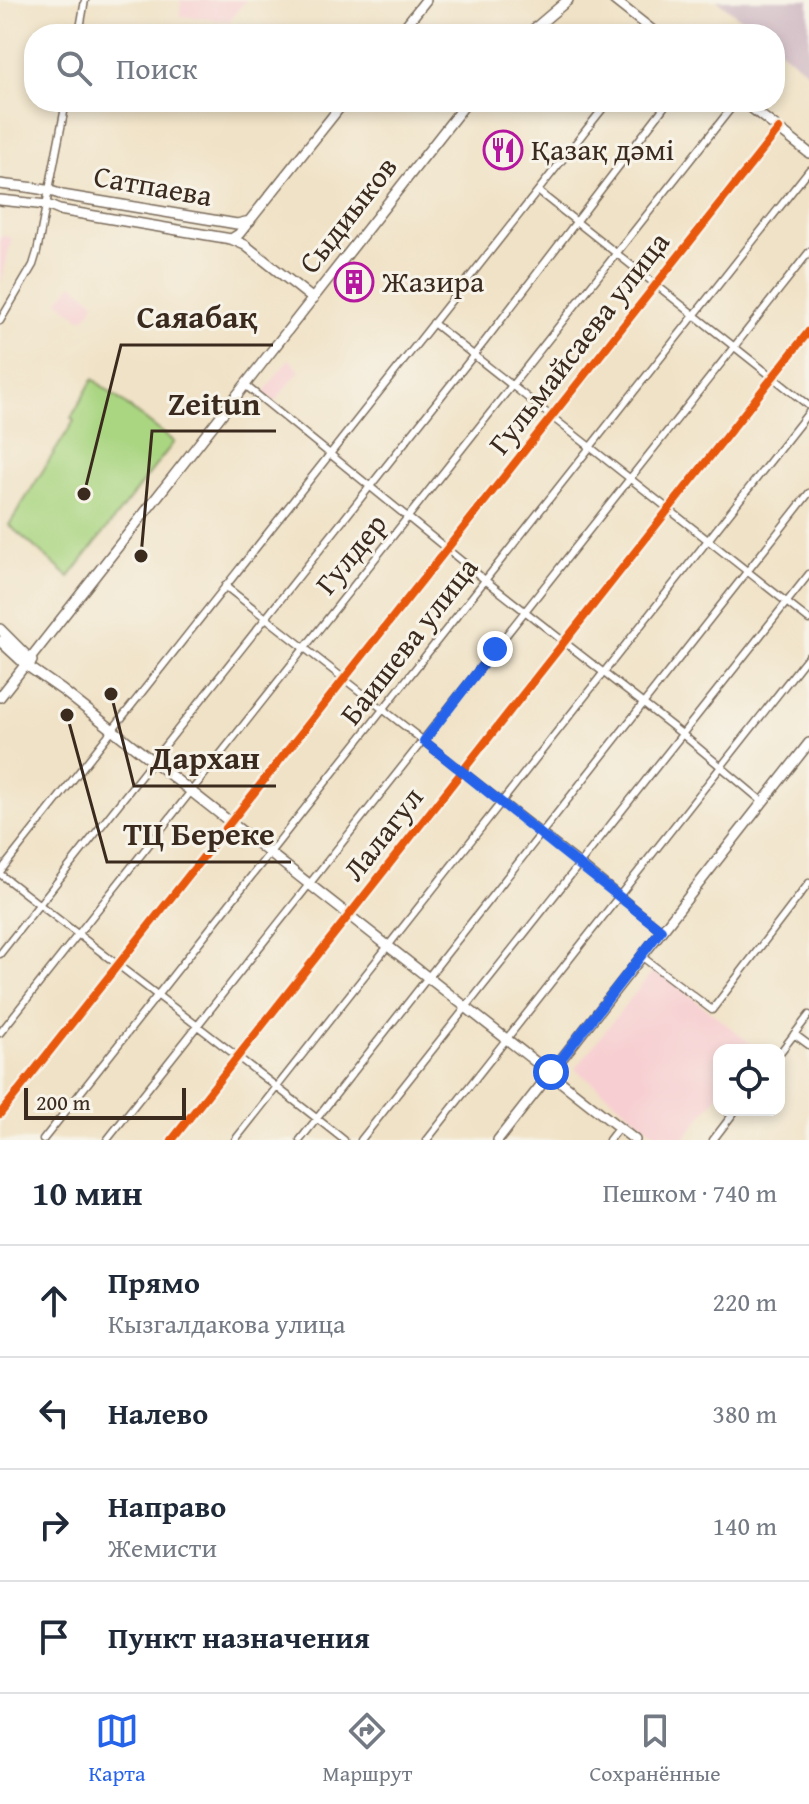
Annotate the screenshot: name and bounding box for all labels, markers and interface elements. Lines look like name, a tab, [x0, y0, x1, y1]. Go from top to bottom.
search box	[24, 24, 785, 112]
icon: search	[52, 46, 96, 90]
text: Поиск	[116, 46, 198, 90]
place label: Қазақ дәмі	[531, 127, 674, 171]
restaurant icon: Қазақ дәмі	[482, 129, 524, 171]
street label: Сыдиыков	[287, 146, 407, 282]
street label: Сатпаева	[91, 153, 216, 217]
street label: Гульмайсаева улица	[477, 221, 680, 463]
place label: Жазира	[381, 259, 485, 303]
building icon: Жазира	[333, 261, 375, 303]
callout: Саяабақ	[121, 289, 273, 345]
text: Саяабақ	[137, 293, 258, 340]
callout: Zeitun	[152, 375, 276, 431]
text: Zeitun	[168, 380, 260, 427]
street label: Гулдер	[304, 503, 397, 603]
street label: Баишева улица	[329, 547, 488, 734]
route end	[477, 631, 513, 667]
callout: Дархан	[134, 730, 276, 786]
text: Дархан	[149, 734, 260, 781]
street label: Лалагул	[331, 777, 433, 890]
callout: ТЦ Береке	[107, 806, 291, 862]
text: ТЦ Береке	[123, 810, 275, 857]
map controls	[713, 1044, 785, 1116]
button: locate	[713, 1044, 785, 1116]
route start	[533, 1054, 569, 1090]
scale bar	[24, 1084, 186, 1120]
text: 200 m	[36, 1086, 91, 1118]
text: 10 мин	[32, 1168, 143, 1217]
text: Пешком · 740 m	[603, 1173, 777, 1212]
text: Прямо	[108, 1260, 200, 1304]
icon: ahead	[32, 1279, 76, 1323]
text: 220 m	[712, 1282, 777, 1321]
text: Кызгалдакова улица	[108, 1304, 346, 1343]
icon: left	[32, 1391, 76, 1435]
text: Налево	[108, 1391, 208, 1435]
text: 380 m	[712, 1394, 777, 1433]
text: Направо	[108, 1484, 226, 1528]
icon: right	[32, 1503, 76, 1547]
text: 140 m	[712, 1506, 777, 1545]
text: Жемисти	[108, 1528, 217, 1567]
icon: arrive	[32, 1615, 76, 1659]
text: Пункт назначения	[108, 1615, 370, 1659]
tab: Карта	[88, 1709, 145, 1789]
tab: Маршрут	[322, 1709, 412, 1789]
tab: Сохранённые	[589, 1709, 720, 1789]

